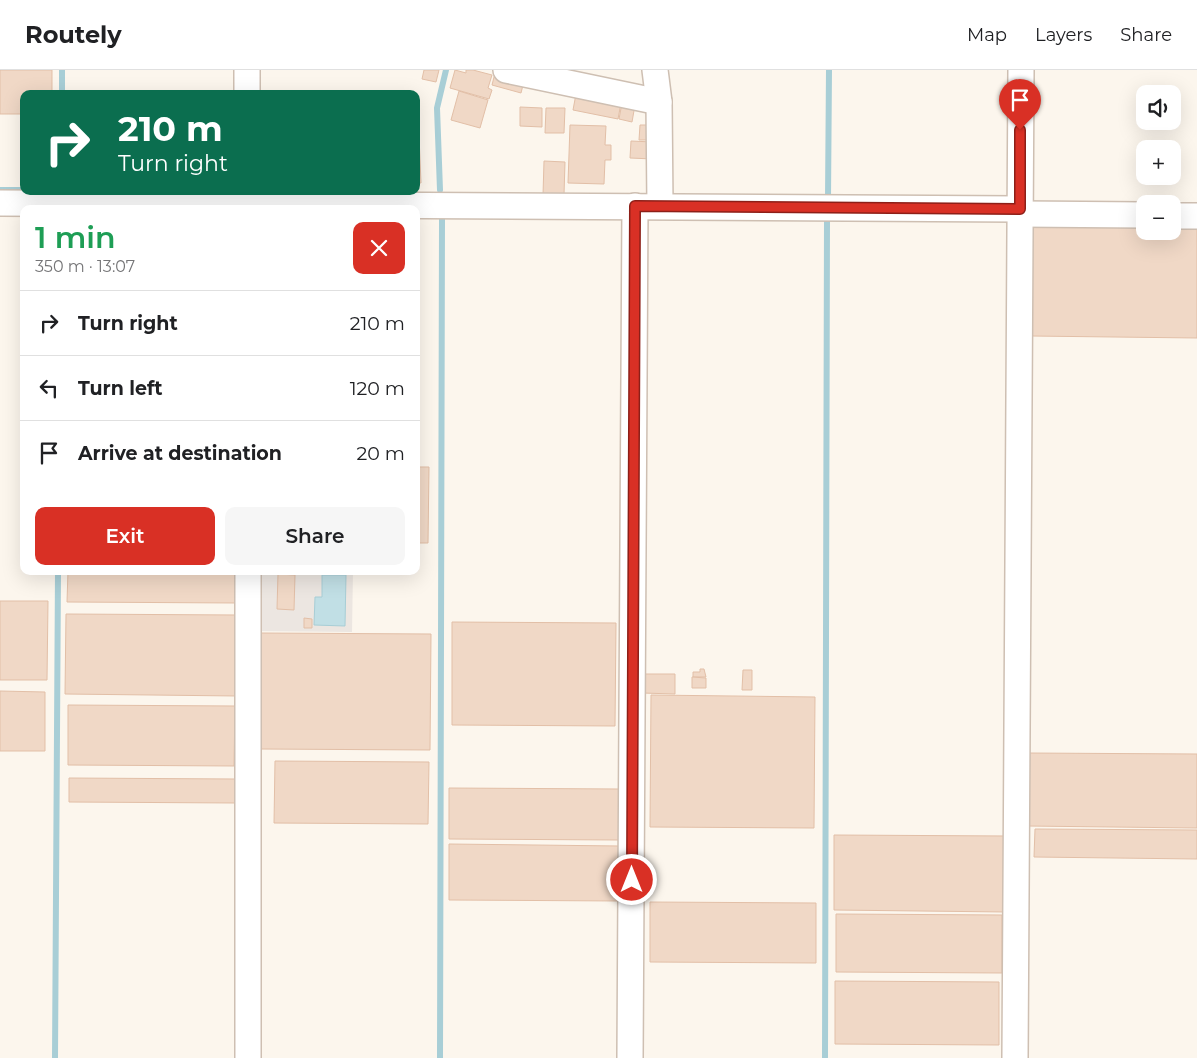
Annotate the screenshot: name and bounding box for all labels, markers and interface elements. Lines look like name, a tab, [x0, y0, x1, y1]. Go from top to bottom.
text: Routely	[25, 20, 122, 49]
text: Map	[967, 24, 1007, 46]
text: Layers	[1035, 24, 1092, 46]
text: Share	[1120, 24, 1172, 46]
pin	[999, 79, 1041, 130]
map controls	[1136, 85, 1181, 240]
button: sound	[1136, 85, 1181, 130]
icon: arrive	[1006, 86, 1034, 114]
text: 210 m	[118, 107, 223, 150]
icon: right	[35, 110, 100, 175]
button: +	[1136, 140, 1181, 185]
text: Turn right	[118, 150, 228, 177]
button: −	[1136, 195, 1181, 240]
text: 1 min	[35, 219, 116, 256]
button: close	[353, 222, 405, 274]
text: 350 m · 13:07	[35, 257, 135, 276]
icon: right	[35, 309, 63, 337]
text: Turn right	[78, 312, 178, 335]
text: 210 m	[350, 312, 405, 335]
icon: left	[35, 374, 63, 402]
text: Turn left	[78, 377, 163, 400]
text: 120 m	[350, 377, 405, 400]
icon: arrive	[35, 439, 63, 467]
text: Arrive at destination	[78, 442, 282, 465]
text: 20 m	[357, 442, 405, 465]
button: Exit	[35, 507, 215, 565]
button: Share	[225, 507, 405, 565]
position arrow	[605, 853, 657, 905]

